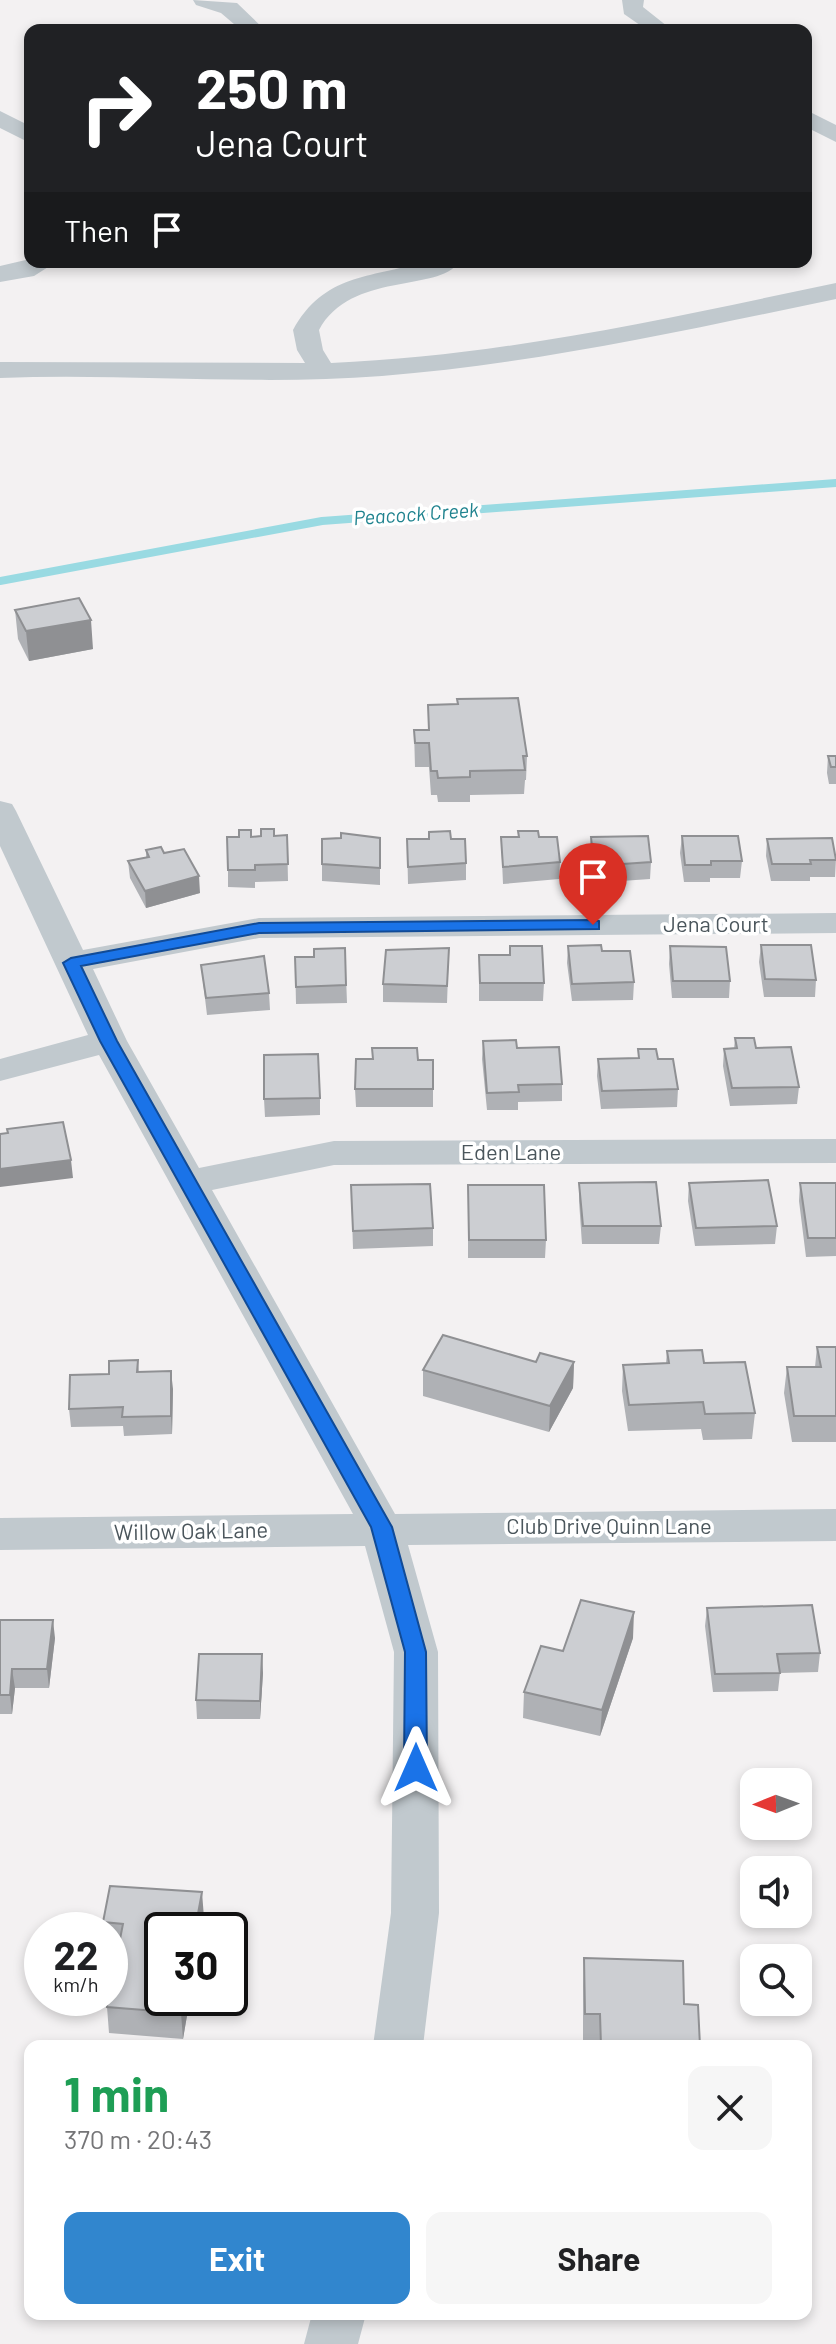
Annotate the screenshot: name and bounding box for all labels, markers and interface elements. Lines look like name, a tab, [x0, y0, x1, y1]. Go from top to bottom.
text: 250 m	[196, 53, 347, 120]
icon: right	[64, 56, 168, 160]
text: Jena Court	[196, 121, 368, 164]
icon: arrive	[145, 208, 189, 252]
text: Then	[64, 212, 129, 248]
water label: Peacock Creek	[353, 497, 480, 529]
pin	[559, 843, 627, 925]
icon: arrive	[571, 855, 615, 899]
street label: Jena Court	[663, 910, 769, 936]
street label: Eden Lane	[461, 1138, 561, 1164]
street label: Club Drive Quinn Lane	[506, 1512, 712, 1538]
street label: Willow Oak Lane	[114, 1516, 268, 1544]
position arrow	[374, 1726, 458, 1810]
north arrow	[740, 1768, 812, 1840]
map controls	[740, 1768, 812, 2016]
button: sound	[740, 1856, 812, 1928]
speed limit sign: 30	[144, 1912, 248, 2016]
text: 22	[54, 1930, 98, 1978]
button: search	[740, 1944, 812, 2016]
text: km/h	[53, 1972, 99, 1996]
text: 1 min	[64, 2064, 169, 2122]
button: close	[688, 2066, 772, 2150]
text: 370 m · 20:43	[64, 2123, 212, 2154]
button: Exit	[64, 2212, 410, 2304]
button: Share	[426, 2212, 772, 2304]

